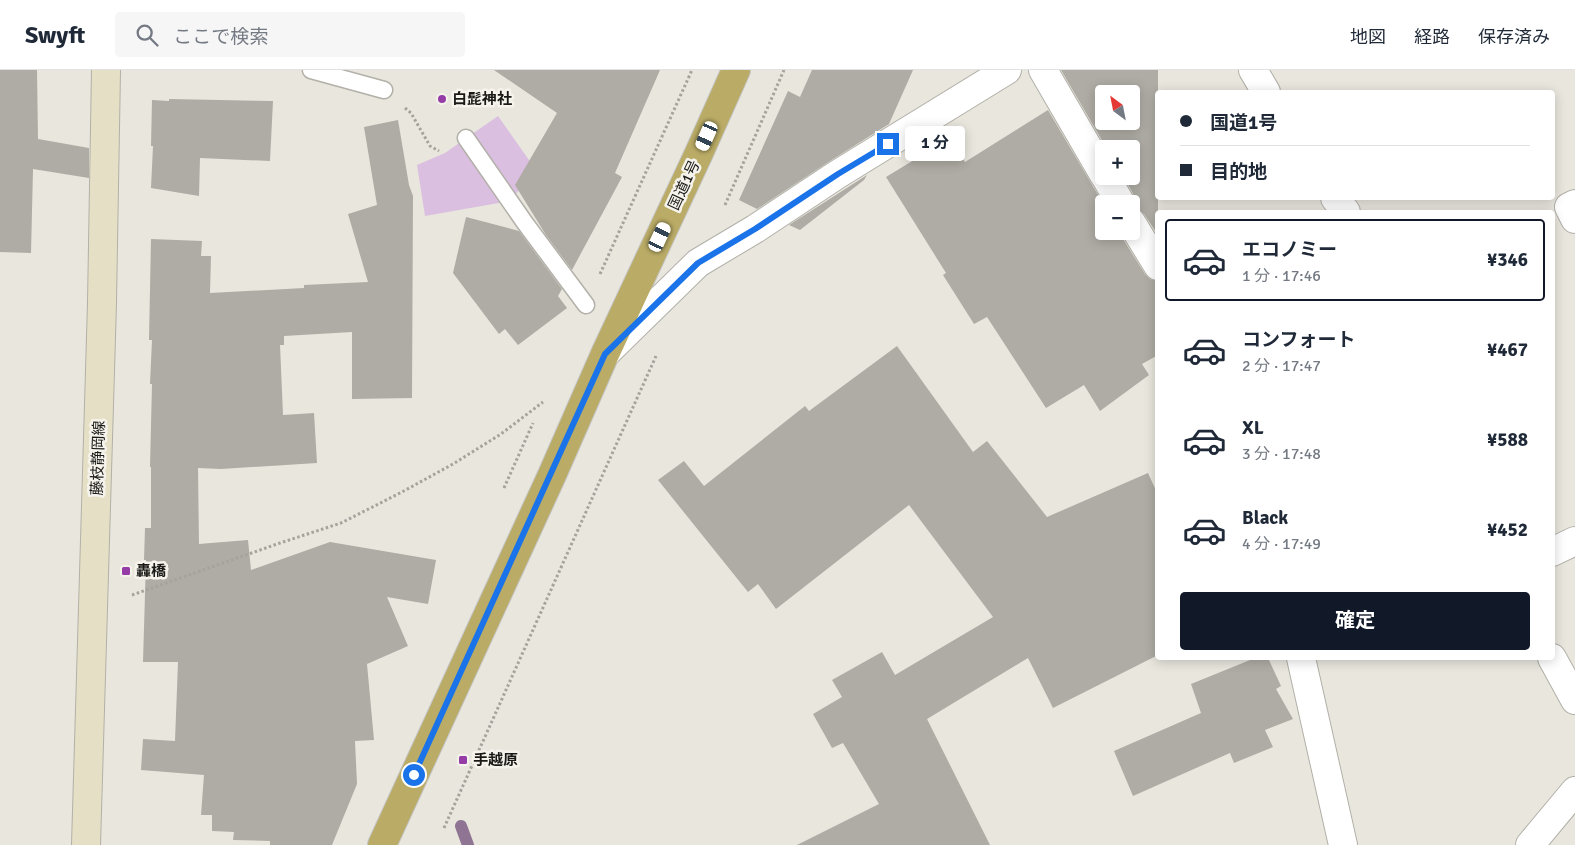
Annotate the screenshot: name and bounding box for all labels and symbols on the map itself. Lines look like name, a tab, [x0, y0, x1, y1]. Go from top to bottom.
north arrow	[1095, 85, 1140, 130]
place label: 白髭神社	[452, 90, 512, 108]
marker: 白髭神社	[436, 93, 448, 105]
car	[694, 119, 719, 153]
callout: 1 分	[906, 126, 966, 162]
route end	[877, 133, 899, 155]
street label: 国道1号	[665, 157, 703, 213]
car	[646, 220, 673, 254]
street label: 藤枝静岡線	[88, 420, 108, 496]
place label: 轟橋	[136, 562, 167, 580]
marker: 轟橋	[120, 565, 132, 577]
place label: 手越原	[473, 751, 518, 769]
marker: 手越原	[457, 754, 469, 766]
route start	[403, 764, 425, 786]

